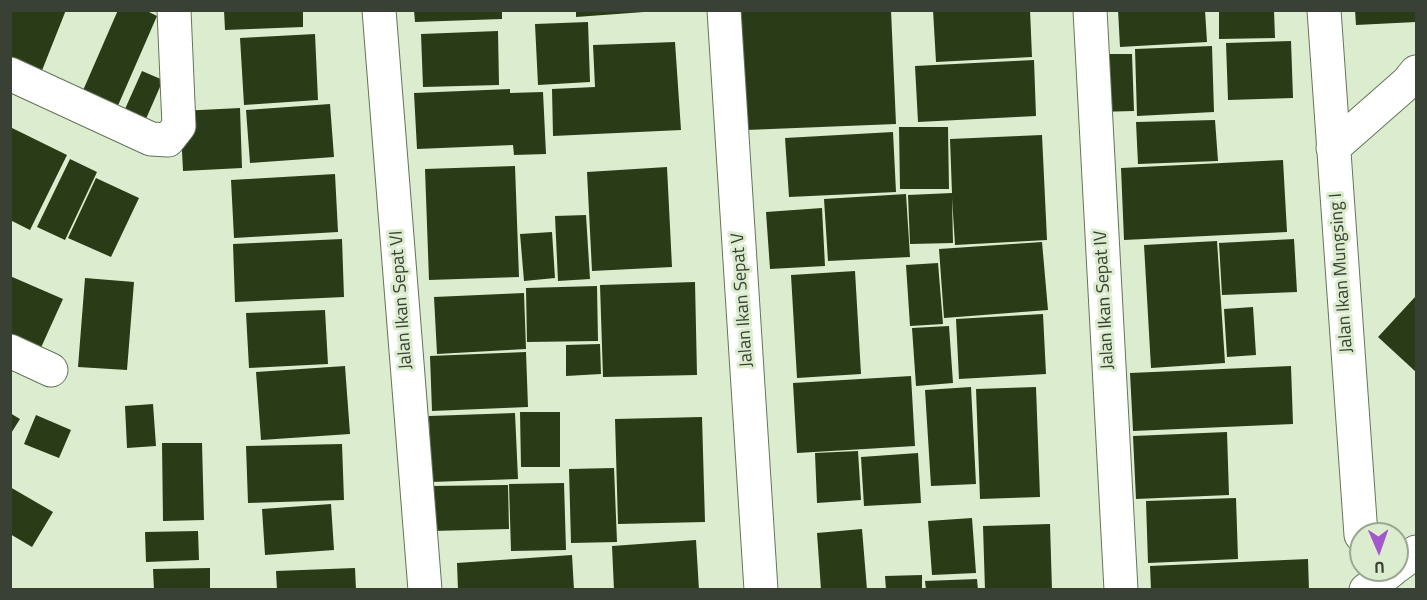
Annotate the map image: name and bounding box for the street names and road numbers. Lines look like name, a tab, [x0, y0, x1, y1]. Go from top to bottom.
street label: Jalan Ikan Mungsing I	[1326, 193, 1358, 353]
street label: Jalan Ikan Sepat VI	[386, 230, 418, 370]
street label: Jalan Ikan Sepat IV	[1091, 230, 1119, 370]
street label: Jalan Ikan Sepat V	[728, 232, 758, 368]

